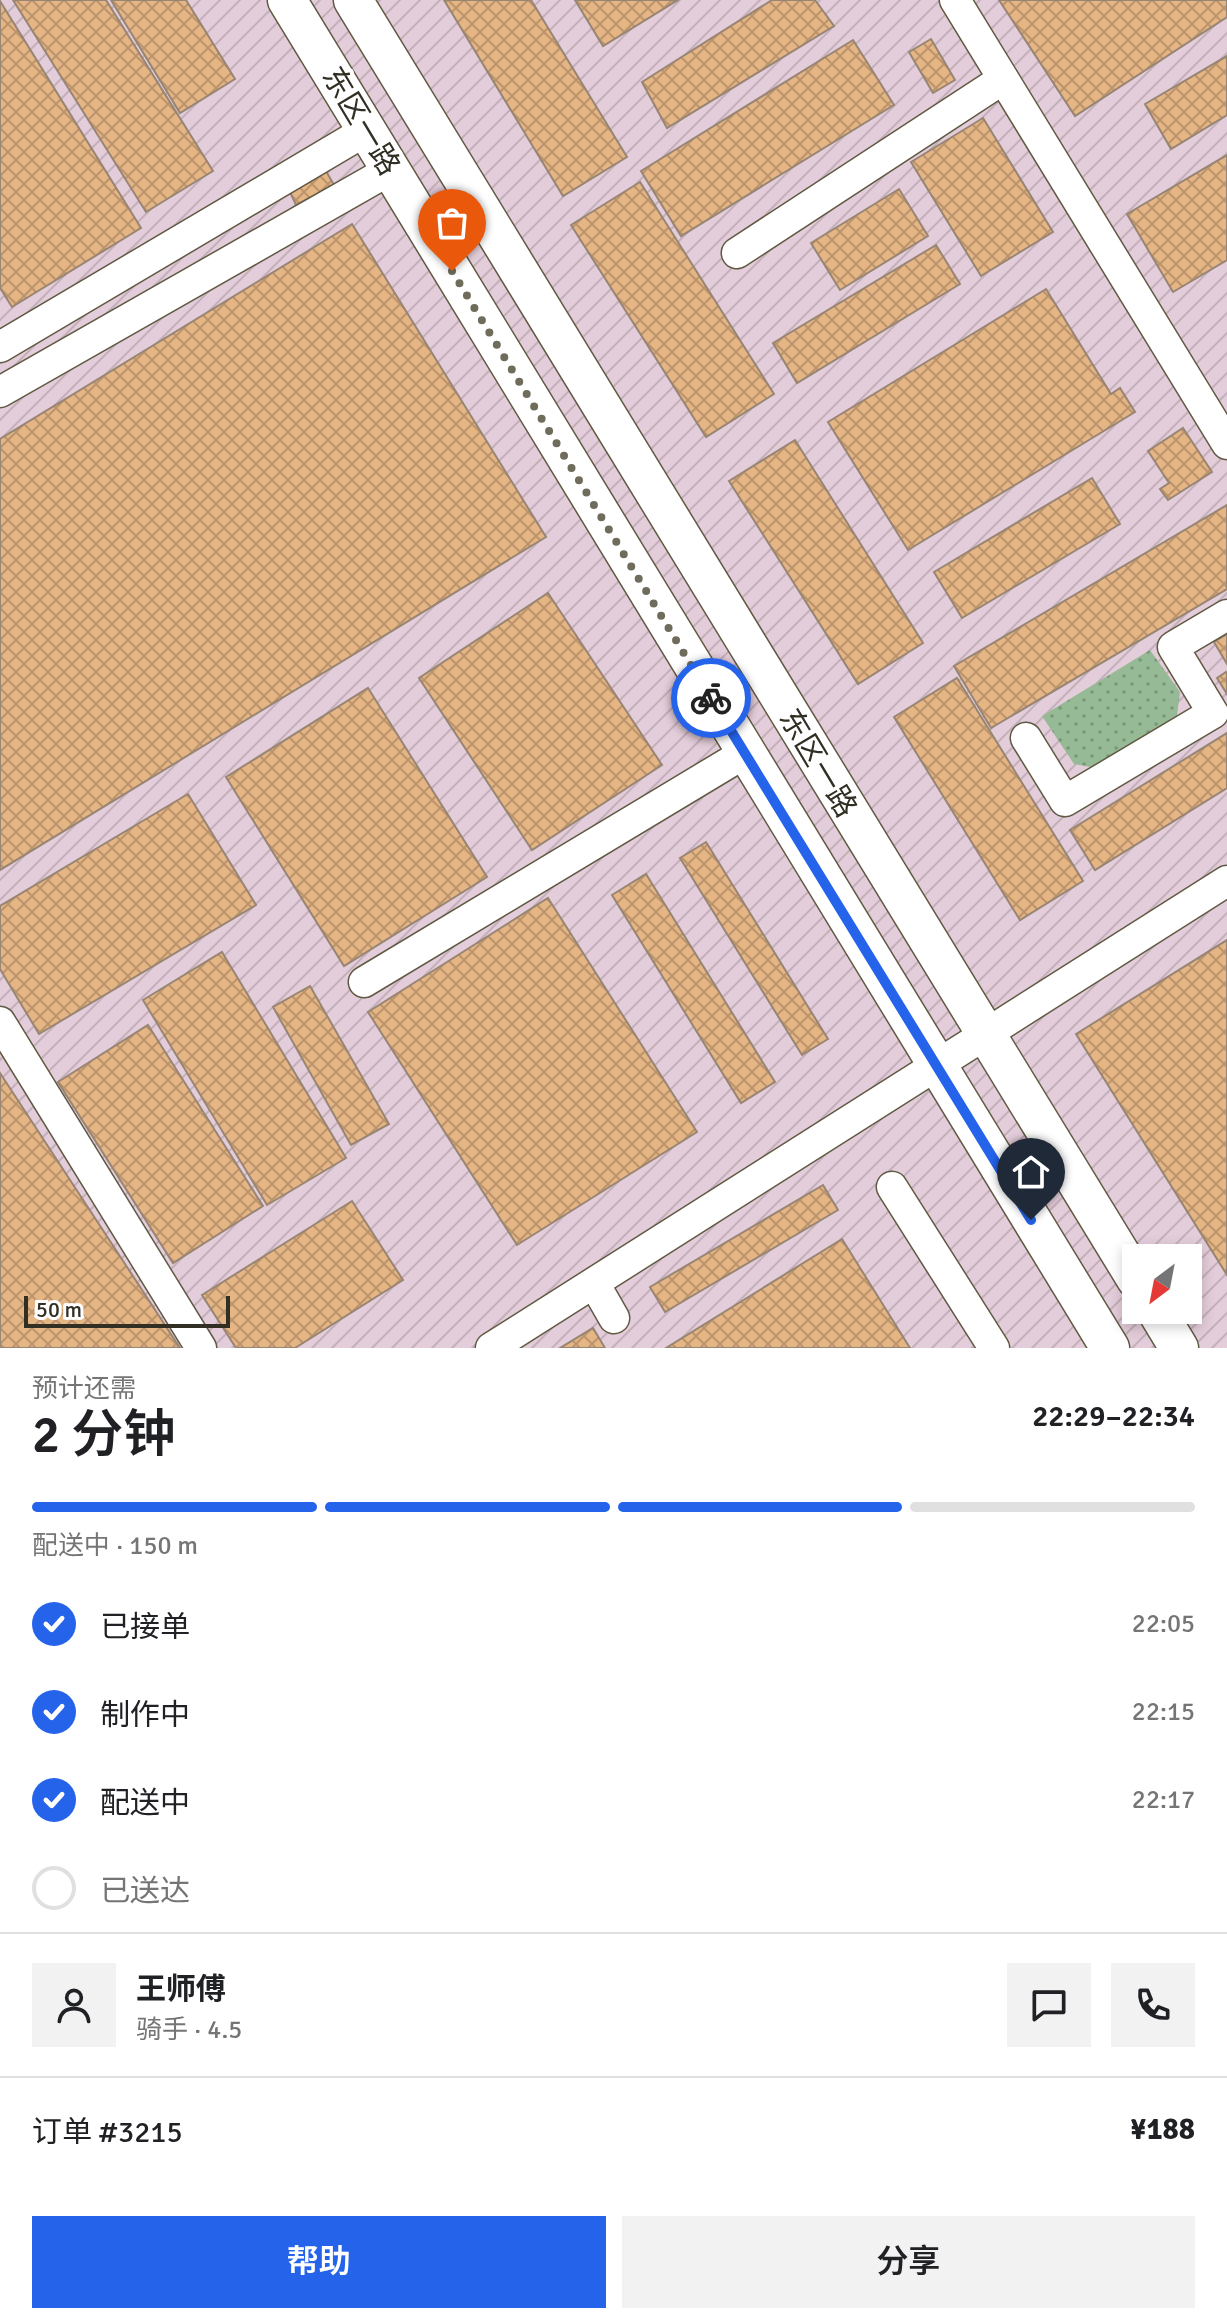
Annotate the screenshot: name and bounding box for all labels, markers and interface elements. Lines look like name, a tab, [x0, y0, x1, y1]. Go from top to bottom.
street label: 东区一路	[314, 60, 407, 182]
pin	[418, 189, 486, 271]
icon: bag	[430, 201, 474, 245]
courier	[671, 658, 751, 738]
icon: bike	[689, 676, 733, 720]
street label: 东区一路	[771, 702, 864, 824]
pin	[997, 1138, 1065, 1220]
icon: home	[1009, 1150, 1053, 1194]
north arrow	[1122, 1244, 1202, 1324]
map controls	[1122, 1244, 1202, 1324]
scale bar	[24, 1292, 230, 1328]
text: 50 m	[36, 1296, 82, 1323]
text: 预计还需	[32, 1373, 136, 1405]
text: 22:29–22:34	[1032, 1398, 1195, 1435]
text: 2 分钟	[32, 1403, 176, 1467]
text: 配送中 · 150 m	[32, 1530, 198, 1562]
icon: check	[32, 1602, 76, 1646]
text: 22:05	[1132, 1608, 1195, 1640]
text: 已接单	[100, 1609, 190, 1646]
icon: check	[32, 1690, 76, 1734]
text: 22:15	[1132, 1696, 1195, 1728]
text: 制作中	[100, 1697, 190, 1734]
icon: check	[32, 1778, 76, 1822]
text: 22:17	[1132, 1784, 1195, 1816]
text: 配送中	[100, 1785, 190, 1822]
text: 已送达	[100, 1873, 190, 1910]
button: person	[32, 1963, 116, 2047]
button: chat	[1007, 1963, 1091, 2047]
button: phone	[1111, 1963, 1195, 2047]
text: 王师傅	[136, 1971, 226, 2008]
text: 骑手 · 4.5	[136, 2014, 242, 2046]
text: ¥188	[1130, 2111, 1195, 2148]
text: 订单 #3215	[32, 2114, 183, 2151]
button: 帮助	[32, 2216, 606, 2308]
button: 分享	[622, 2216, 1195, 2308]

